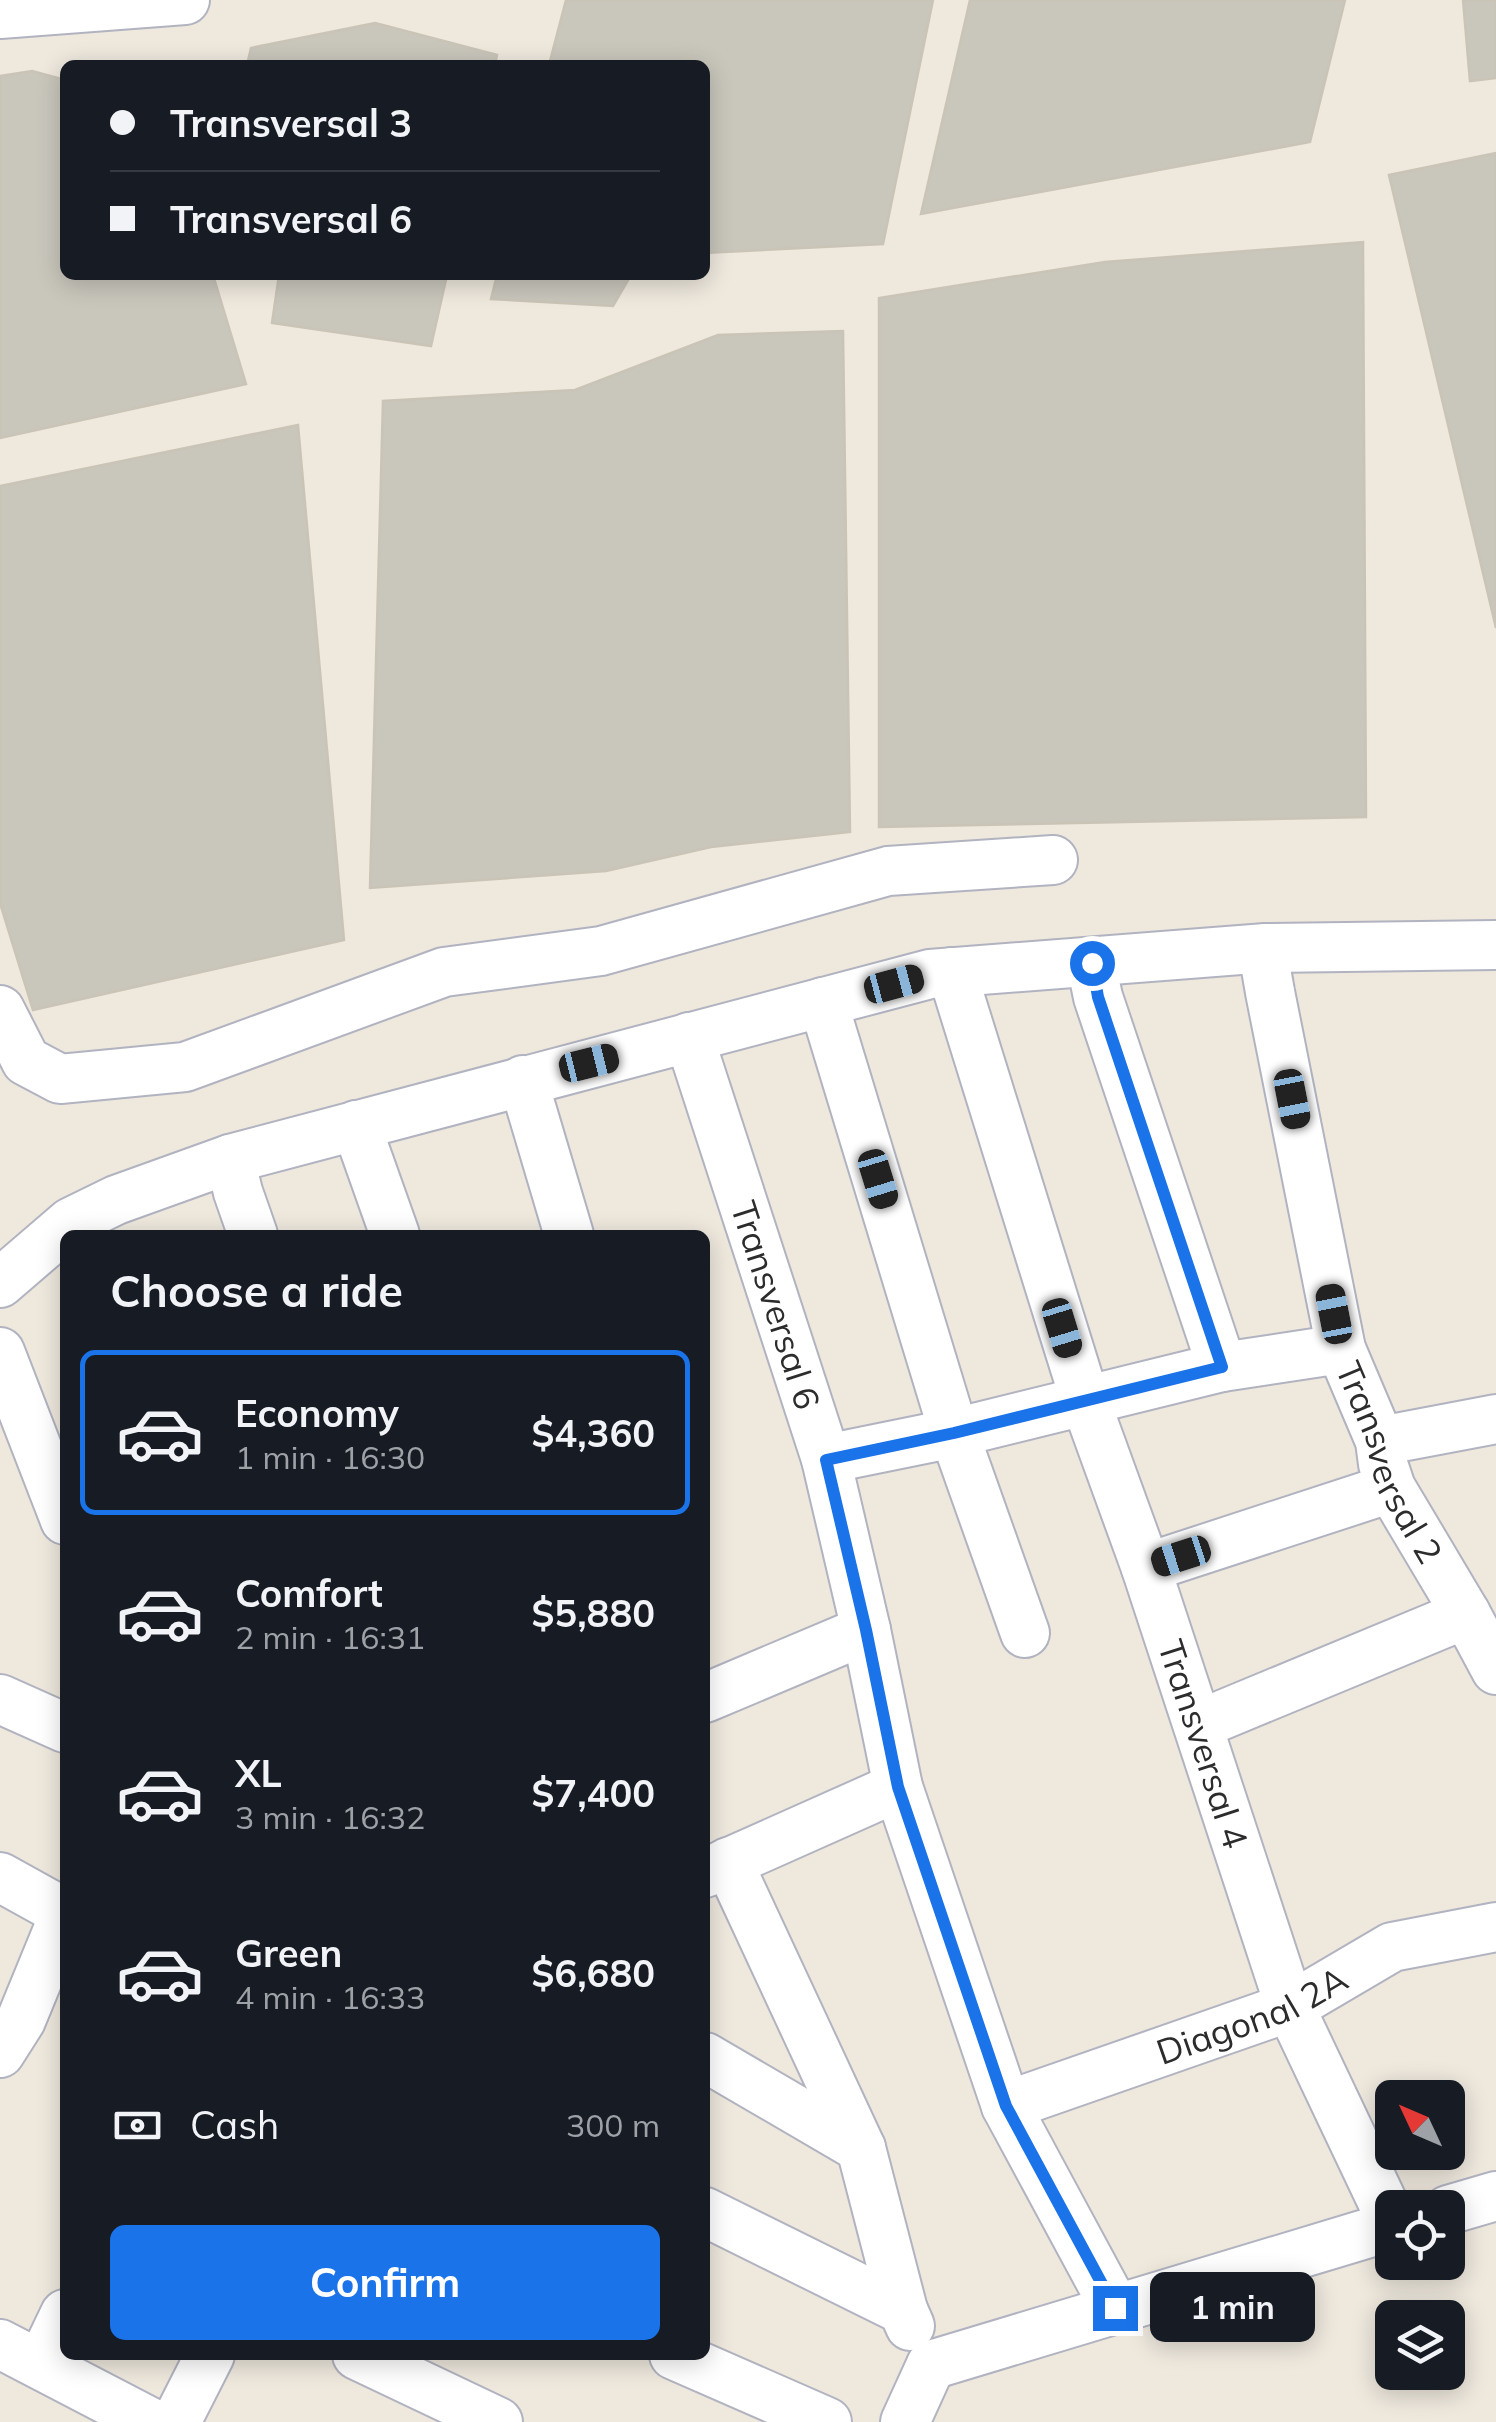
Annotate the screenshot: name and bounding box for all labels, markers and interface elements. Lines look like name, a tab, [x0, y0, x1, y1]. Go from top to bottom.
text: Transversal 3	[170, 99, 412, 147]
text: Transversal 6	[170, 195, 412, 243]
route start	[1070, 941, 1115, 986]
car	[861, 962, 927, 1006]
car	[556, 1041, 622, 1085]
car	[1272, 1067, 1312, 1131]
car	[855, 1146, 901, 1212]
street label: Transversal 6	[722, 1196, 830, 1415]
text: Choose a ride	[110, 1262, 403, 1318]
car	[1314, 1282, 1354, 1346]
car	[1039, 1295, 1085, 1361]
street label: Transversal 2	[1327, 1355, 1453, 1571]
icon: car	[115, 1388, 205, 1478]
text: Economy	[235, 1389, 399, 1437]
text: $4,360	[532, 1409, 655, 1457]
text: 1 min · 16:30	[235, 1437, 425, 1477]
car	[1148, 1532, 1214, 1580]
icon: car	[115, 1568, 205, 1658]
text: Comfort	[235, 1569, 383, 1617]
text: $5,880	[532, 1589, 655, 1637]
text: 2 min · 16:31	[235, 1617, 425, 1657]
street label: Transversal 4	[1149, 1634, 1258, 1854]
icon: car	[115, 1748, 205, 1838]
text: XL	[235, 1749, 282, 1797]
text: $7,400	[532, 1769, 655, 1817]
text: 3 min · 16:32	[235, 1797, 425, 1837]
icon: car	[115, 1928, 205, 2018]
text: Green	[235, 1929, 342, 1977]
text: $6,680	[532, 1949, 655, 1997]
street label: Diagonal 2A	[1151, 1956, 1355, 2074]
text: 4 min · 16:33	[235, 1977, 425, 2017]
north arrow	[1375, 2080, 1465, 2170]
map controls	[1375, 2080, 1465, 2390]
icon: cash	[110, 2098, 165, 2153]
text: Cash	[190, 2101, 279, 2149]
text: 300 m	[566, 2105, 660, 2145]
button: locate	[1375, 2190, 1465, 2280]
button: Confirm	[110, 2225, 660, 2340]
callout: 1 min	[1150, 2273, 1315, 2343]
route end	[1093, 2286, 1138, 2331]
text: 1 min	[1190, 2287, 1275, 2327]
button: layers	[1375, 2300, 1465, 2390]

